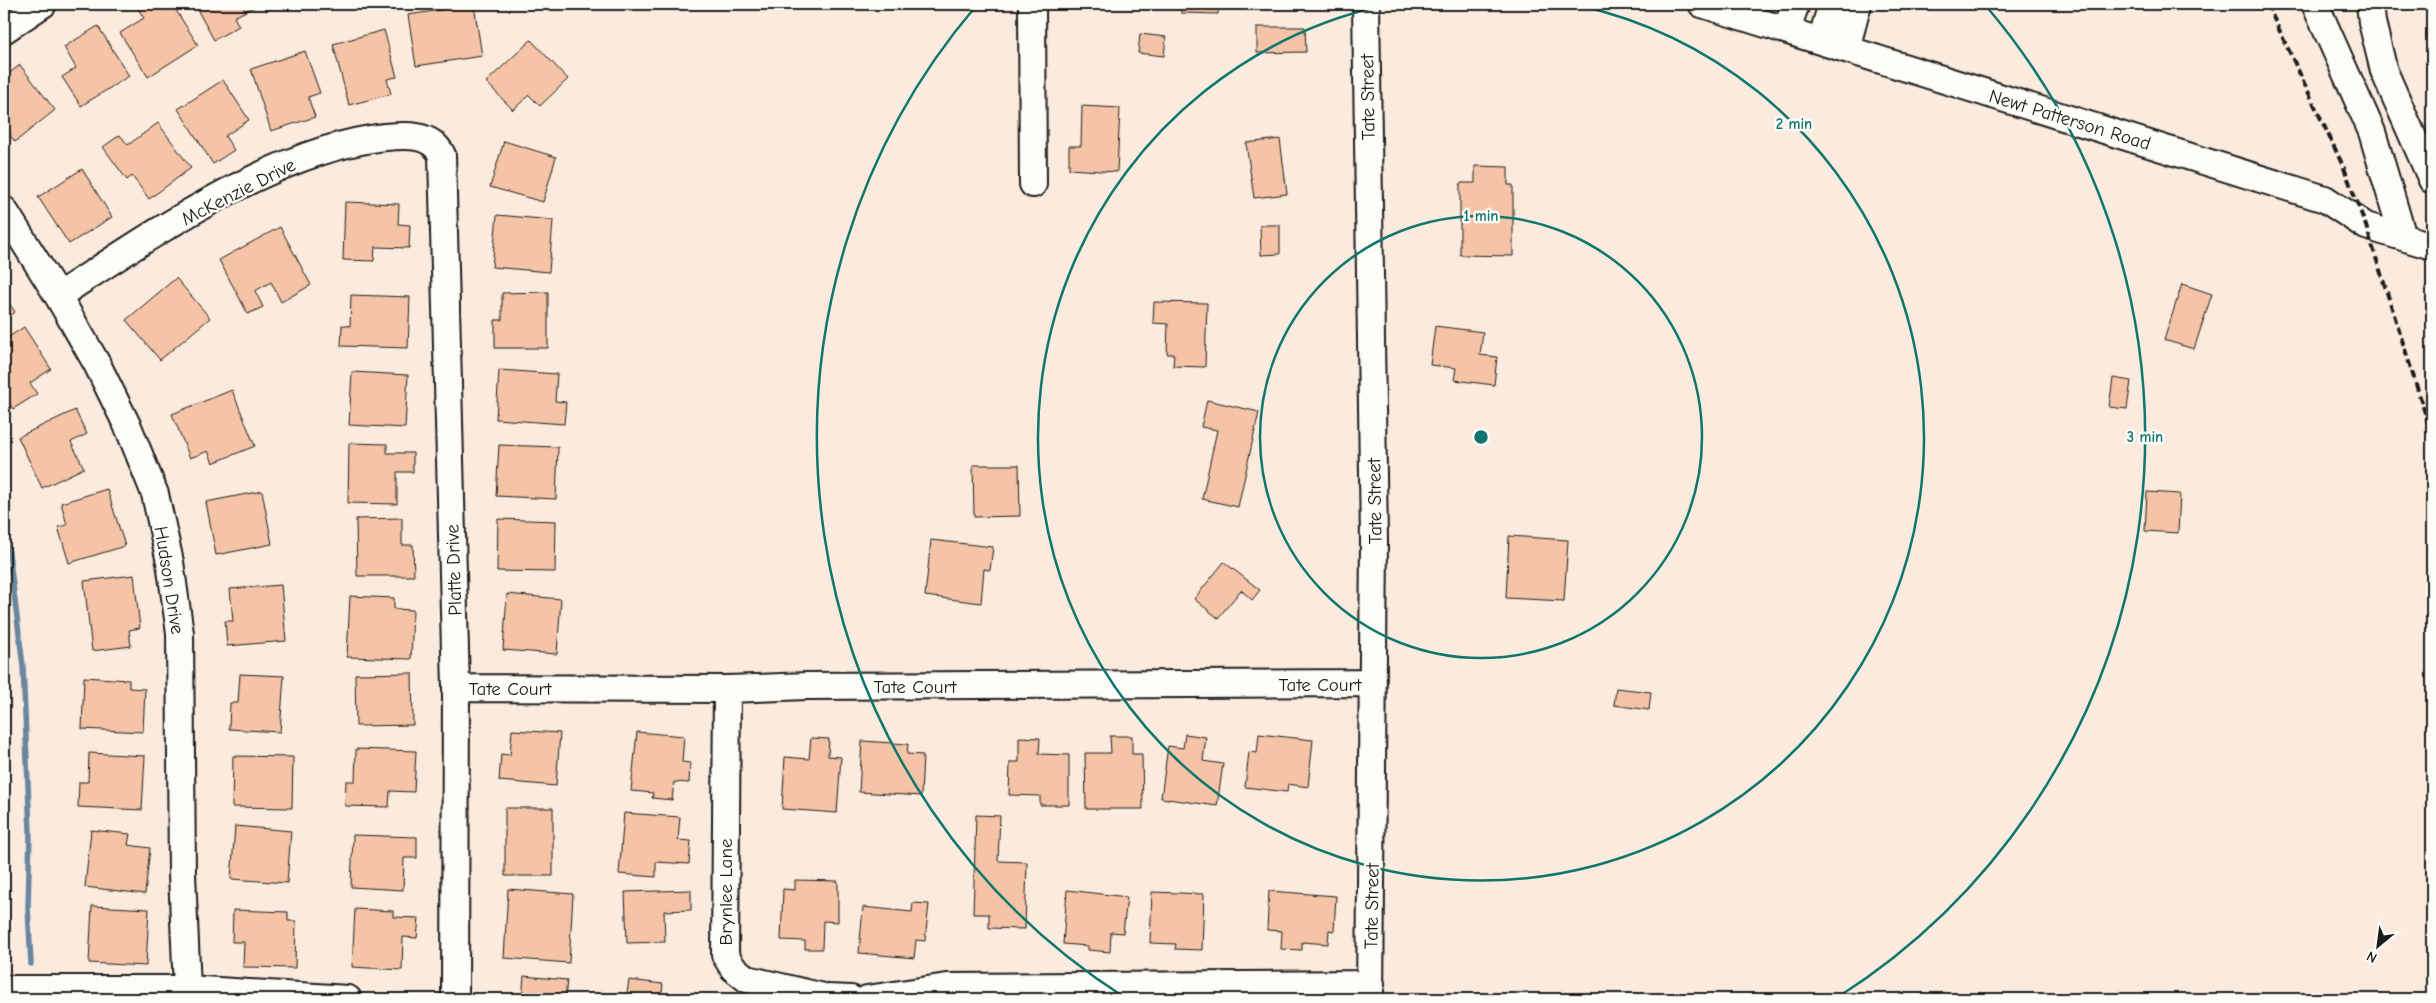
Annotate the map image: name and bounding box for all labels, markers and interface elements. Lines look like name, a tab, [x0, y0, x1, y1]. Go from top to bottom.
street label: Tate Street	[1356, 53, 1380, 140]
street label: Newt Patterson Road	[1986, 85, 2153, 155]
text: 2 min	[1776, 115, 1812, 133]
street label: McKenzie Drive	[178, 154, 299, 230]
text: 1 min	[1464, 207, 1498, 225]
centre of rings	[1472, 428, 1490, 446]
text: 3 min	[2127, 428, 2163, 446]
street label: Tate Street	[1363, 457, 1387, 544]
street label: Platte Drive	[441, 524, 467, 616]
street label: Hudson Drive	[150, 525, 188, 636]
street label: Tate Court	[1278, 674, 1362, 696]
street label: Tate Court	[873, 676, 957, 698]
street label: Tate Court	[468, 678, 552, 700]
street label: Brynlee Lane	[715, 839, 737, 945]
street label: Tate Street	[1360, 862, 1384, 949]
north arrow	[2354, 920, 2404, 970]
text: N	[2364, 947, 2380, 967]

